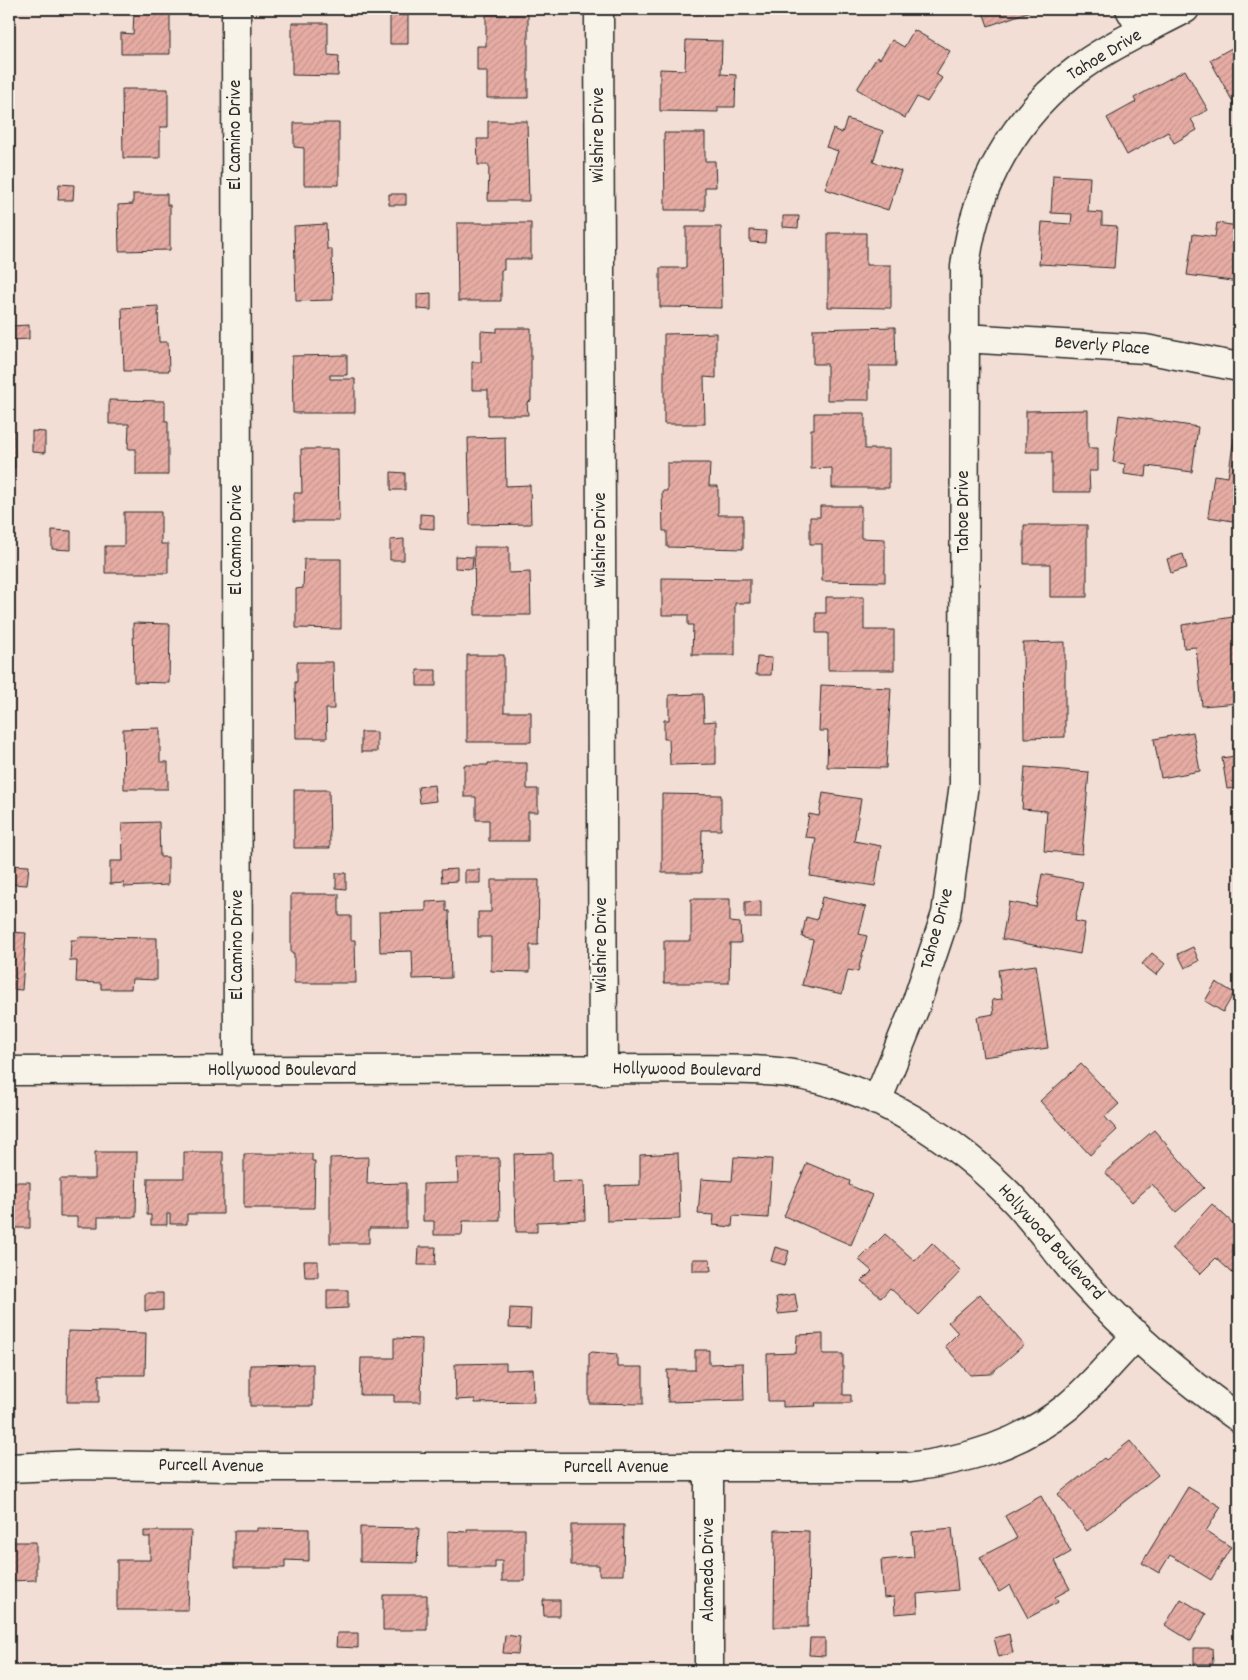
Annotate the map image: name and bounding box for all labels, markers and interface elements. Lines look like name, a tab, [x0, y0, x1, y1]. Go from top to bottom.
street label: Tahoe Drive	[1062, 23, 1148, 89]
street label: El Camino Drive	[223, 80, 250, 190]
street label: Wilshire Drive	[586, 87, 613, 183]
street label: Beverly Place	[1054, 330, 1150, 364]
street label: Tahoe Drive	[951, 471, 978, 554]
street label: El Camino Drive	[224, 485, 251, 595]
street label: Wilshire Drive	[588, 492, 615, 588]
street label: Tahoe Drive	[914, 885, 962, 973]
street label: El Camino Drive	[225, 890, 252, 1000]
street label: Wilshire Drive	[589, 897, 616, 993]
street label: Hollywood Boulevard	[612, 1056, 762, 1086]
street label: Hollywood Boulevard	[208, 1058, 356, 1085]
street label: Hollywood Boulevard	[990, 1179, 1110, 1307]
street label: Purcell Avenue	[158, 1453, 264, 1481]
street label: Purcell Avenue	[563, 1455, 669, 1482]
street label: Alameda Drive	[696, 1518, 723, 1622]

